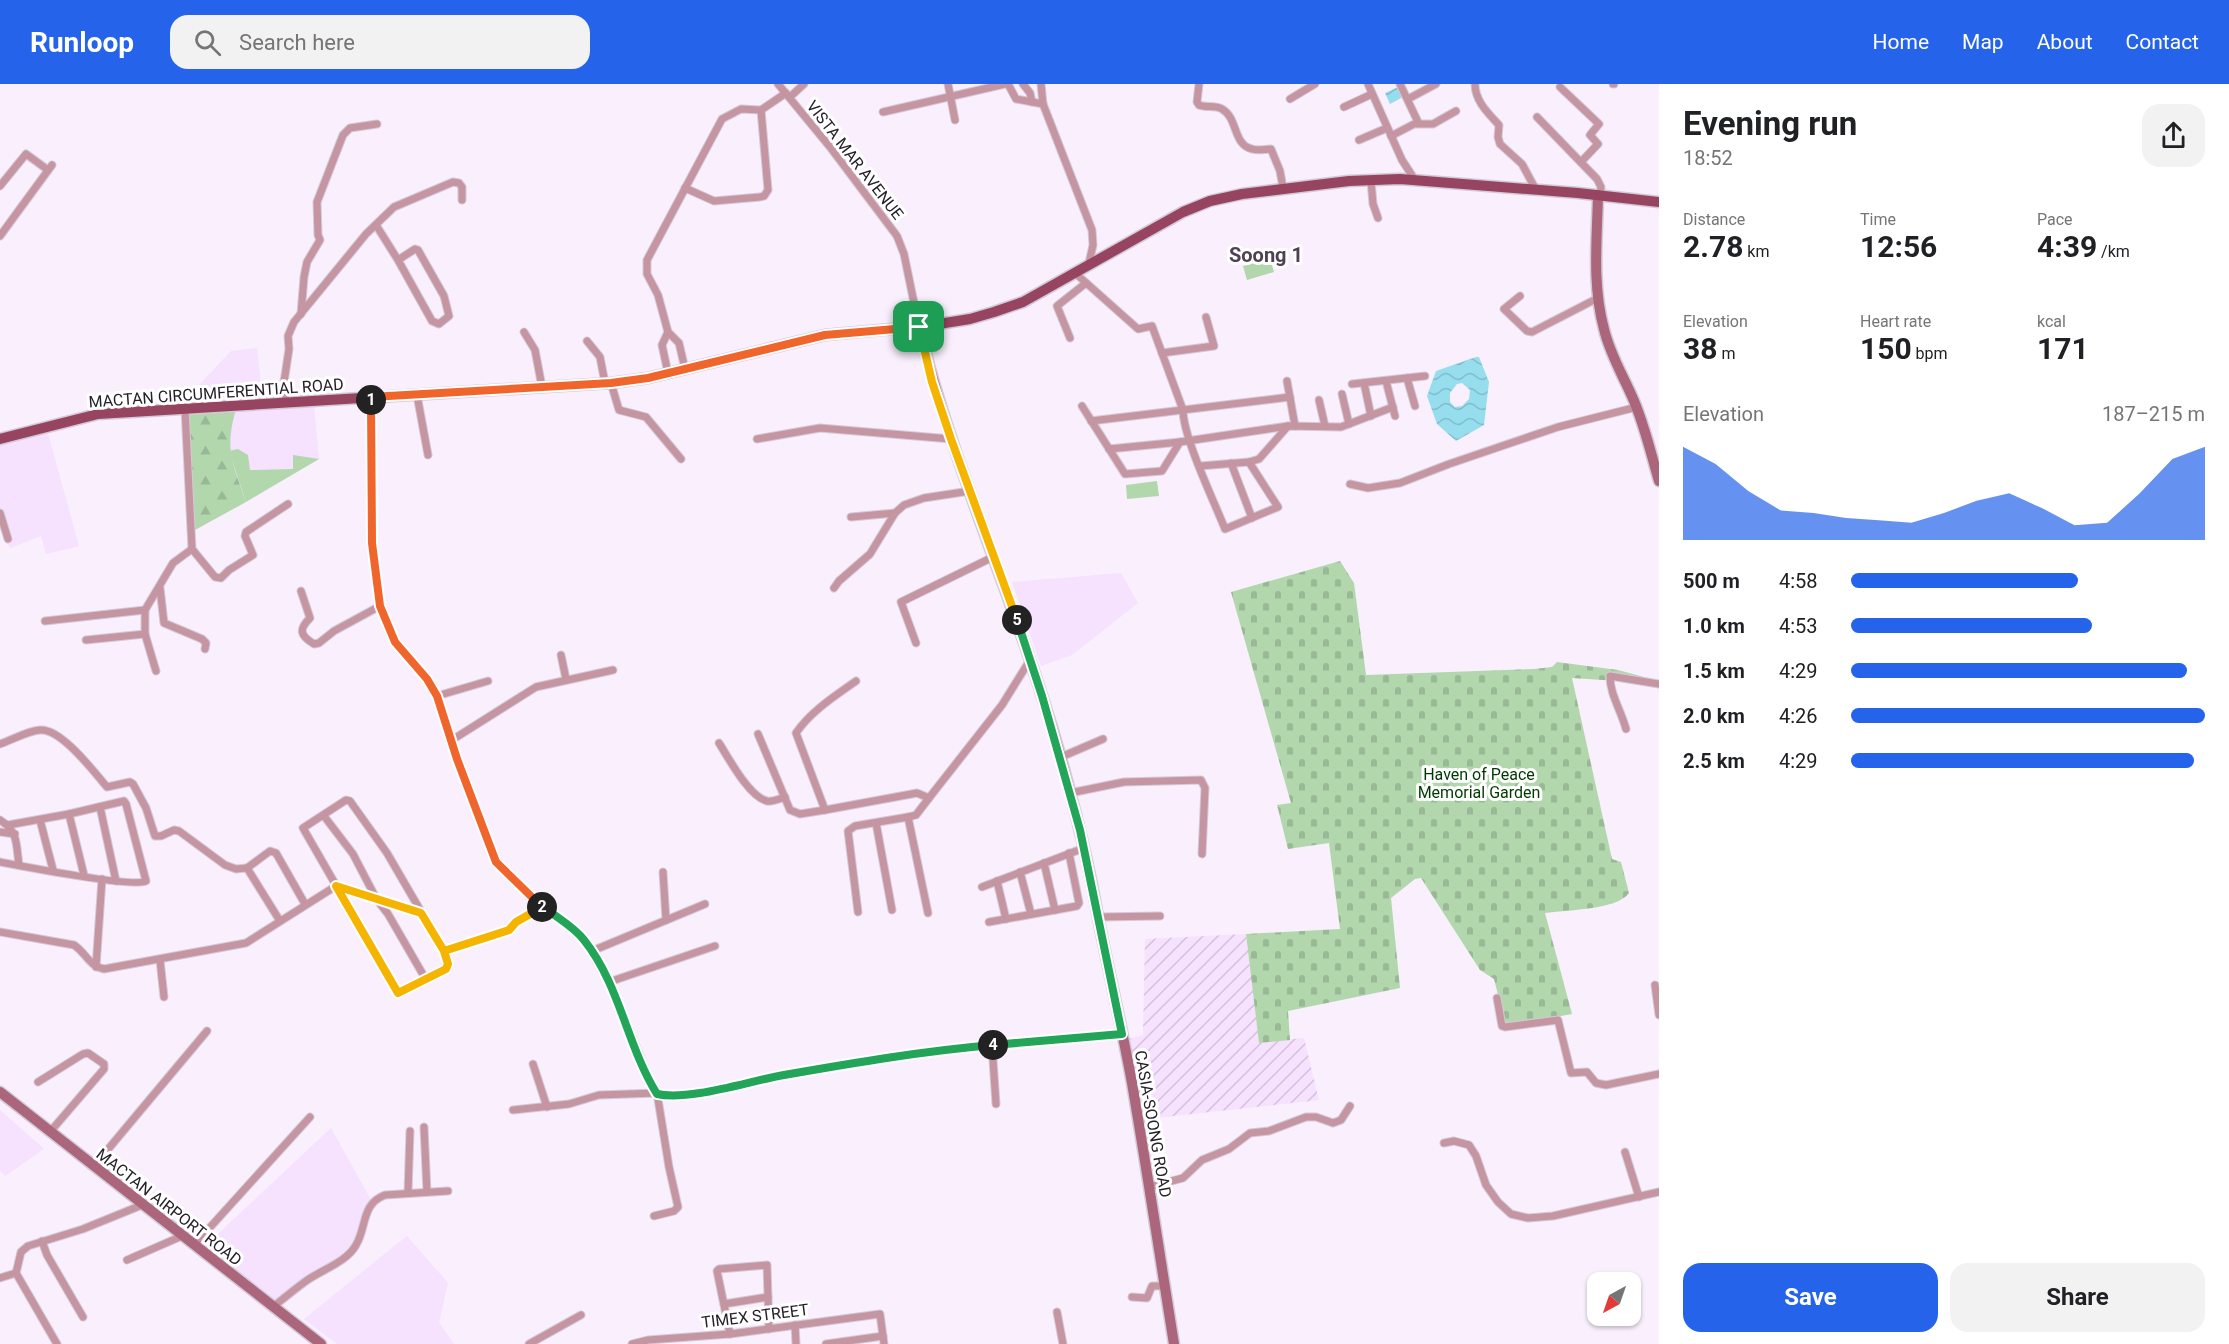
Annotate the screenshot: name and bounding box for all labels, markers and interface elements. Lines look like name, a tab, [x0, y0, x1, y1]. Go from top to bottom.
search box	[170, 15, 590, 69]
text: Runloop	[30, 26, 134, 59]
icon: search	[191, 26, 224, 59]
text: Search here	[239, 30, 355, 55]
text: Home	[1873, 30, 1929, 54]
text: Map	[1962, 30, 2004, 54]
text: About	[2037, 30, 2093, 54]
text: Contact	[2126, 30, 2199, 54]
street label: VISTA MAR AVENUE	[803, 97, 907, 223]
text: Evening run	[1683, 104, 1857, 143]
button: share	[2142, 104, 2205, 167]
text: 18:52	[1683, 146, 1733, 170]
text: Distance	[1683, 210, 1745, 229]
text: Time	[1860, 210, 1896, 229]
text: Pace	[2037, 210, 2073, 229]
text: 2.78	[1683, 229, 1743, 264]
text: 12:56	[1860, 229, 1937, 264]
text: 4:39	[2037, 229, 2097, 264]
text: km	[1743, 242, 1769, 261]
text: /km	[2097, 242, 2130, 261]
district label: Soong 1	[1229, 243, 1303, 267]
pin	[893, 301, 944, 352]
icon: arrive	[902, 310, 935, 343]
text: Elevation	[1683, 312, 1748, 331]
text: Heart rate	[1860, 312, 1931, 331]
text: kcal	[2037, 312, 2066, 331]
text: 38	[1683, 331, 1717, 366]
text: 150	[1860, 331, 1912, 366]
text: 171	[2037, 331, 2089, 366]
text: m	[1717, 344, 1735, 363]
text: bpm	[1912, 344, 1948, 363]
street label: MACTAN CIRCUMFERENTIAL ROAD	[88, 375, 344, 411]
pin: 1	[356, 385, 386, 415]
text: 1	[366, 390, 376, 409]
text: Elevation	[1683, 402, 1764, 426]
text: 187–215 m	[2102, 402, 2205, 426]
text: 500 m	[1683, 569, 1740, 593]
text: 4:58	[1779, 569, 1818, 593]
pin: 5	[1002, 605, 1032, 635]
text: 5	[1012, 610, 1022, 629]
text: 1.0 km	[1683, 614, 1745, 638]
text: 4:53	[1779, 614, 1818, 638]
text: 1.5 km	[1683, 659, 1745, 683]
text: 4:29	[1779, 659, 1818, 683]
text: 2.0 km	[1683, 704, 1745, 728]
text: 4:26	[1779, 704, 1818, 728]
text: 2.5 km	[1683, 749, 1745, 773]
text: 4:29	[1779, 749, 1818, 773]
park label: Haven of Peace Memorial Garden	[1418, 765, 1540, 802]
pin: 2	[527, 892, 557, 922]
text: 2	[537, 897, 547, 916]
pin: 4	[978, 1030, 1008, 1060]
text: 4	[988, 1035, 998, 1054]
street label: CASIA-SOONG ROAD	[1131, 1049, 1175, 1199]
street label: MACTAN AIRPORT ROAD	[93, 1144, 245, 1270]
button: Save	[1683, 1263, 1938, 1332]
button: Share	[1950, 1263, 2205, 1332]
north arrow	[1587, 1272, 1641, 1326]
map controls	[1587, 1272, 1641, 1326]
street label: TIMEX STREET	[700, 1300, 810, 1332]

